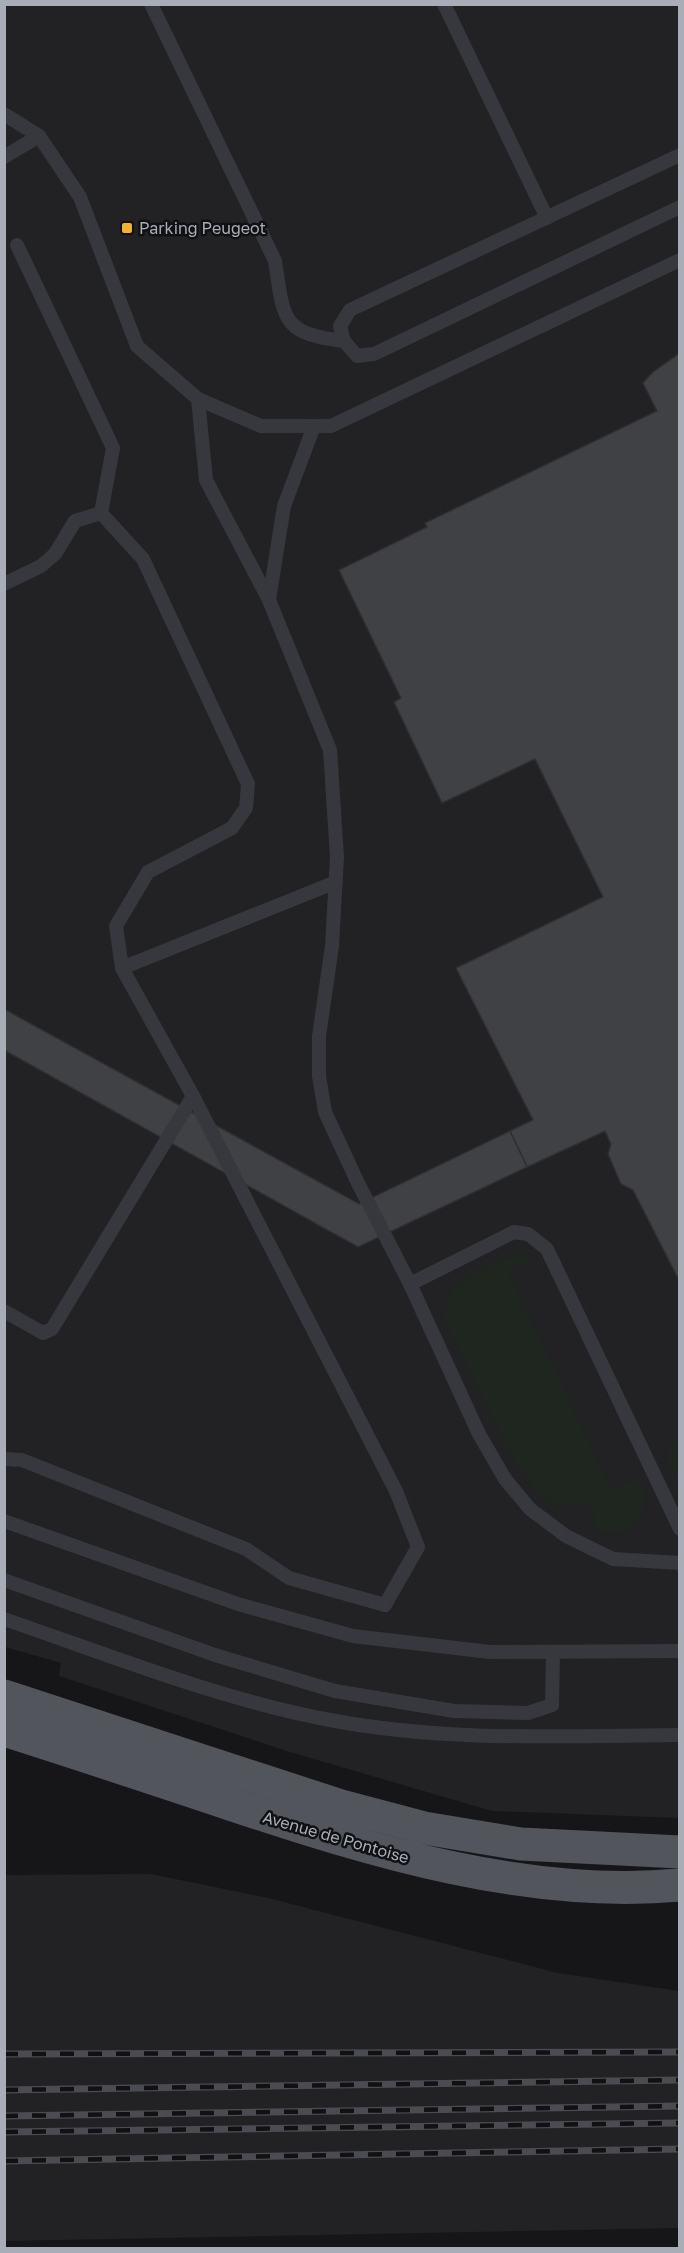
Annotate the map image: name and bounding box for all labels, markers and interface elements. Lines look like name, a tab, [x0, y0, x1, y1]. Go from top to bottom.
place label: Parking Peugeot	[139, 218, 266, 238]
marker: Parking Peugeot	[120, 221, 134, 235]
street label: Avenue de Pontoise	[261, 1807, 411, 1867]

